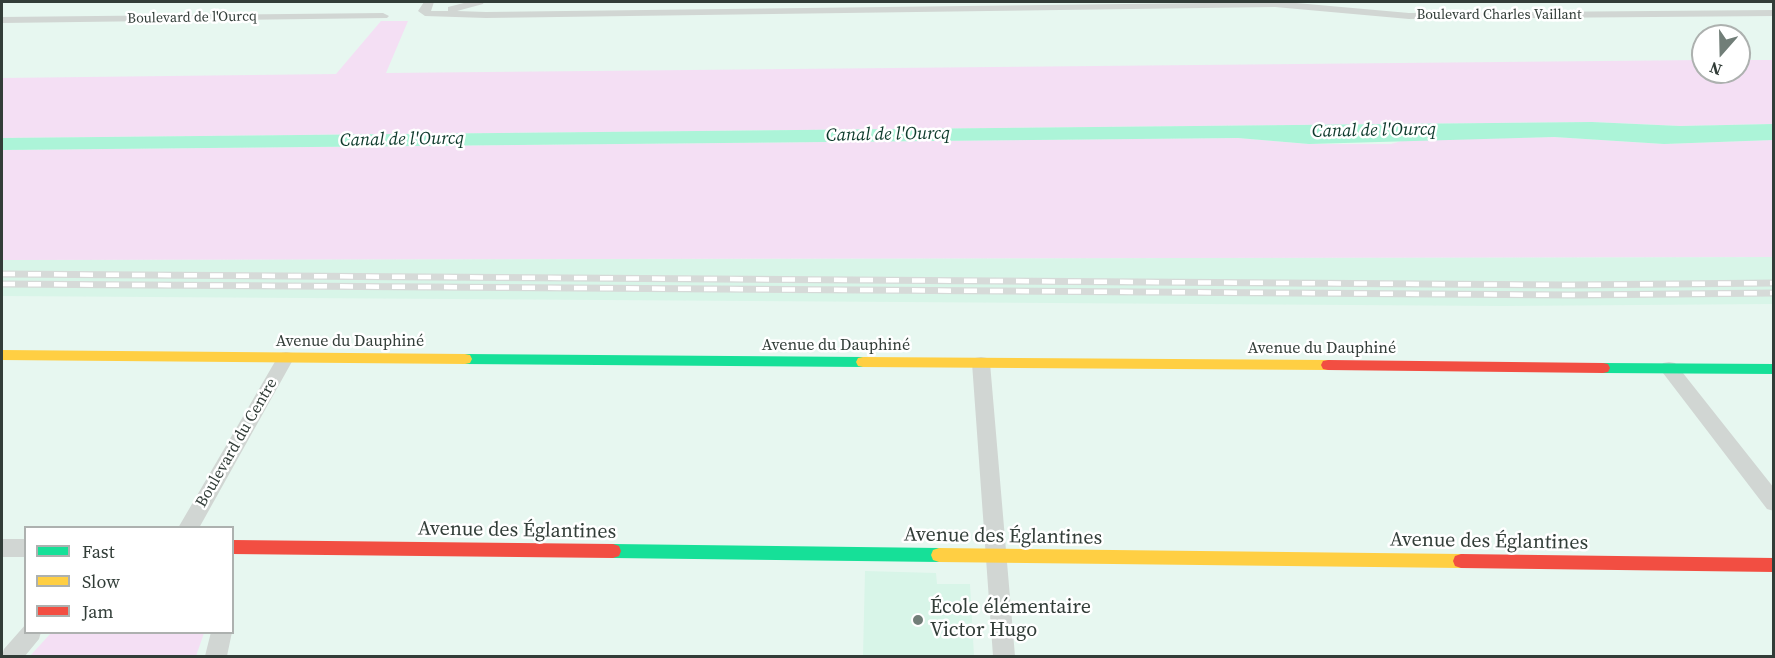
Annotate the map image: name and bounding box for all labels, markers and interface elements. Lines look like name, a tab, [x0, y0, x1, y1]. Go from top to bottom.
street label: Boulevard Charles Vaillant	[1416, 7, 1582, 23]
street label: Boulevard de l'Ourcq	[127, 8, 257, 28]
north arrow	[1691, 24, 1751, 84]
text: N	[1706, 57, 1725, 81]
water label: Canal de l'Ourcq	[1312, 119, 1436, 143]
water label: Canal de l'Ourcq	[826, 123, 950, 147]
water label: Canal de l'Ourcq	[340, 128, 464, 152]
street label: Avenue du Dauphiné	[276, 332, 424, 352]
street label: Avenue du Dauphiné	[762, 336, 910, 356]
street label: Avenue du Dauphiné	[1248, 339, 1396, 359]
street label: Boulevard du Centre	[192, 375, 282, 511]
street label: Avenue des Églantines	[418, 517, 616, 545]
street label: Avenue des Églantines	[904, 523, 1102, 551]
legend	[24, 526, 234, 634]
street label: Avenue des Églantines	[1390, 528, 1588, 556]
text: Fast	[82, 539, 115, 564]
text: Slow	[82, 569, 120, 594]
place label: École élémentaire Victor Hugo	[930, 596, 1091, 643]
text: Jam	[82, 599, 114, 624]
marker: École élémentaire Victor Hugo	[911, 613, 925, 627]

